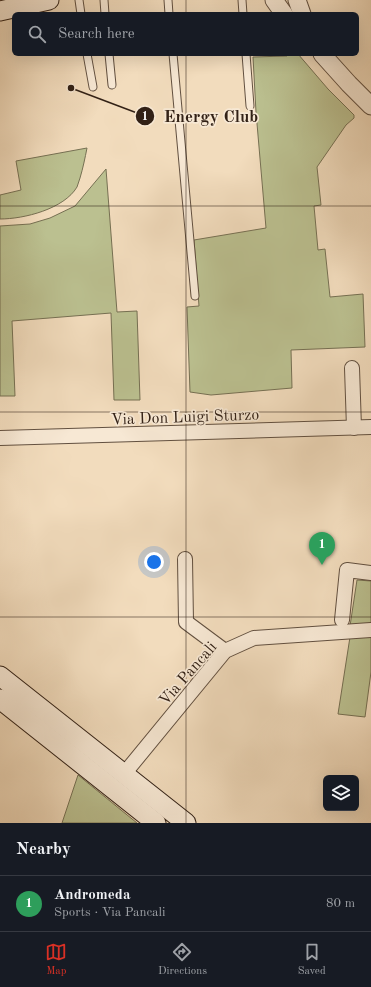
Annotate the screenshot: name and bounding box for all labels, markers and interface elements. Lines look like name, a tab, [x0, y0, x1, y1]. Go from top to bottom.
search box	[12, 12, 359, 56]
icon: search	[26, 23, 48, 45]
text: Search here	[58, 27, 135, 42]
callout: Energy Club	[135, 101, 266, 130]
text: Energy Club	[164, 109, 258, 126]
text: 1	[142, 111, 148, 123]
street label: Via Don Luigi Sturzo	[111, 407, 260, 429]
pin: 1	[309, 532, 335, 565]
your location	[144, 552, 164, 572]
street label: Via Pancali	[157, 639, 220, 709]
map controls	[323, 775, 359, 811]
button: layers	[323, 775, 359, 811]
text: Nearby	[16, 841, 71, 858]
text: Andromeda	[54, 888, 131, 903]
text: 1	[25, 897, 33, 910]
text: 80 m	[326, 897, 355, 910]
text: Sports · Via Pancali	[54, 906, 166, 919]
tab: Map	[45, 941, 67, 979]
tab: Directions	[158, 941, 207, 979]
tab: Saved	[298, 941, 326, 979]

